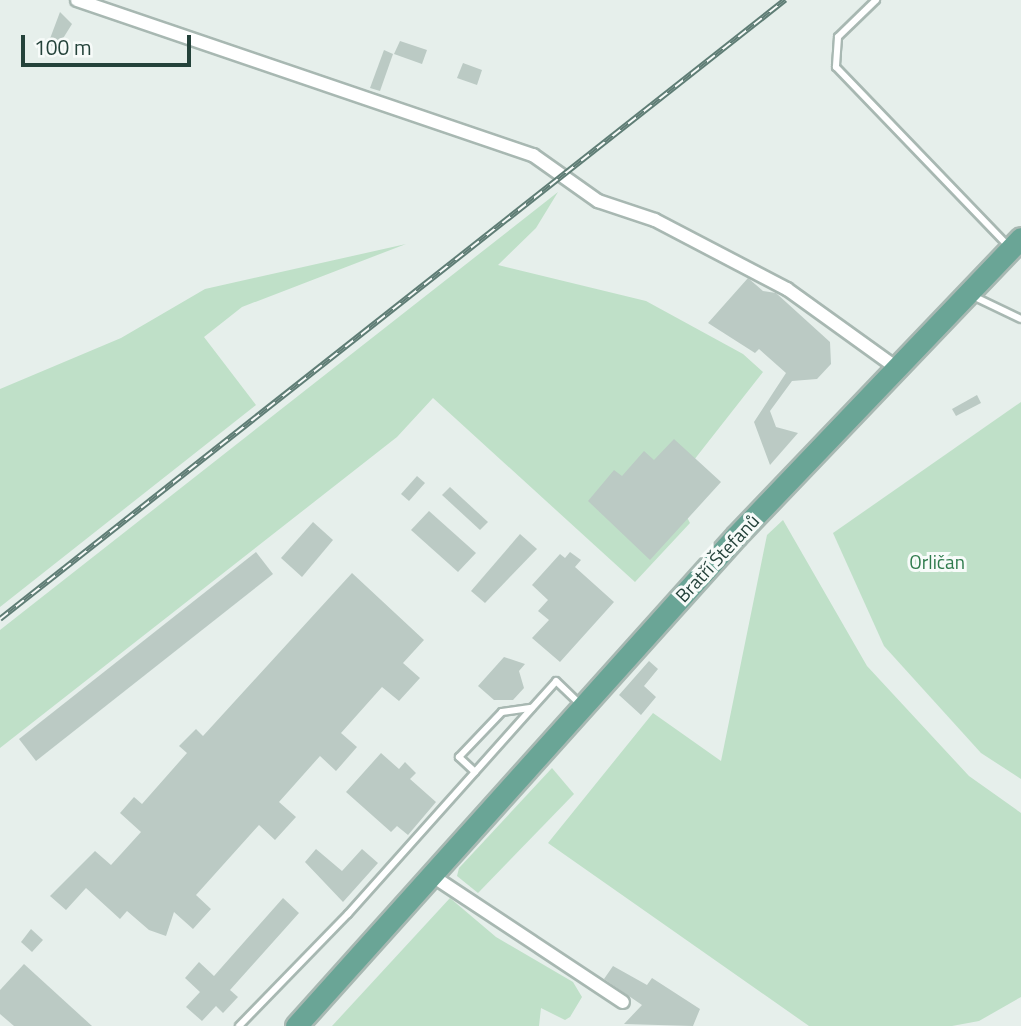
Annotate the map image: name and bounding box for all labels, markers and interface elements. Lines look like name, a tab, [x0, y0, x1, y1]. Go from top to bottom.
scale bar	[24, 21, 194, 65]
text: 100 m	[34, 31, 91, 63]
street label: Bratří Štefanů	[671, 509, 763, 607]
park label: Orličan	[909, 551, 965, 573]

